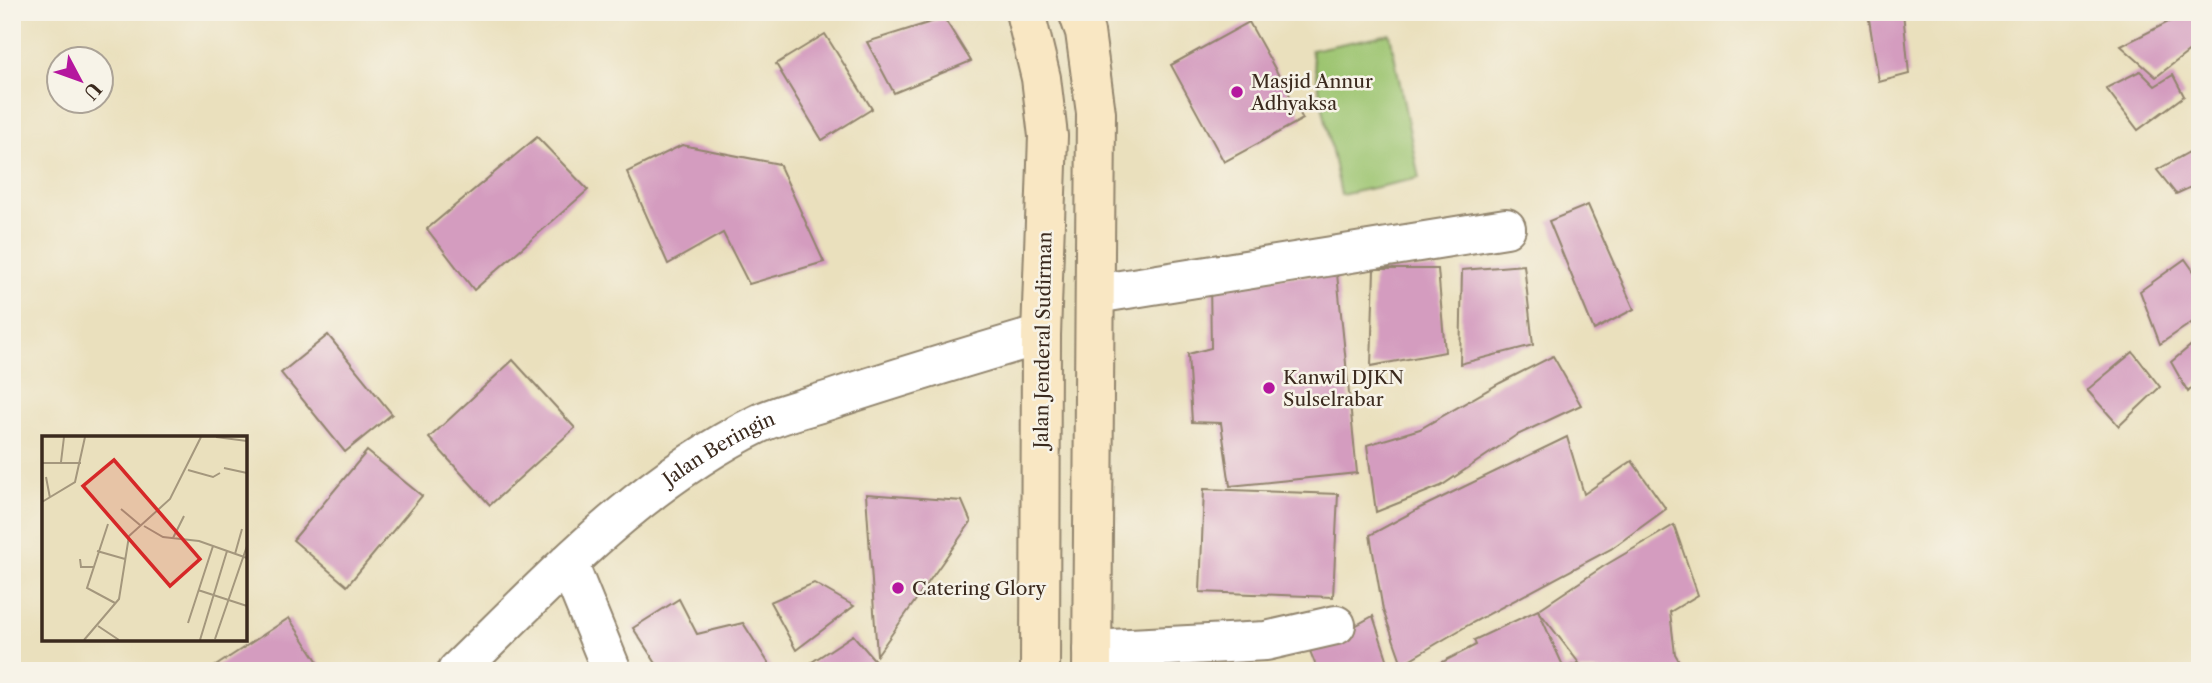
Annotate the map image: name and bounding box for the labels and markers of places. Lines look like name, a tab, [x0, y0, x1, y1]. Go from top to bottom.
place label: Masjid Annur Adhyaksa	[1250, 70, 1373, 115]
marker: Masjid Annur Adhyaksa	[1229, 84, 1245, 100]
place label: Kanwil DJKN Sulselrabar	[1283, 366, 1404, 411]
marker: Kanwil DJKN Sulselrabar	[1261, 380, 1277, 396]
place label: Catering Glory	[912, 577, 1046, 600]
marker: Catering Glory	[890, 580, 906, 596]

